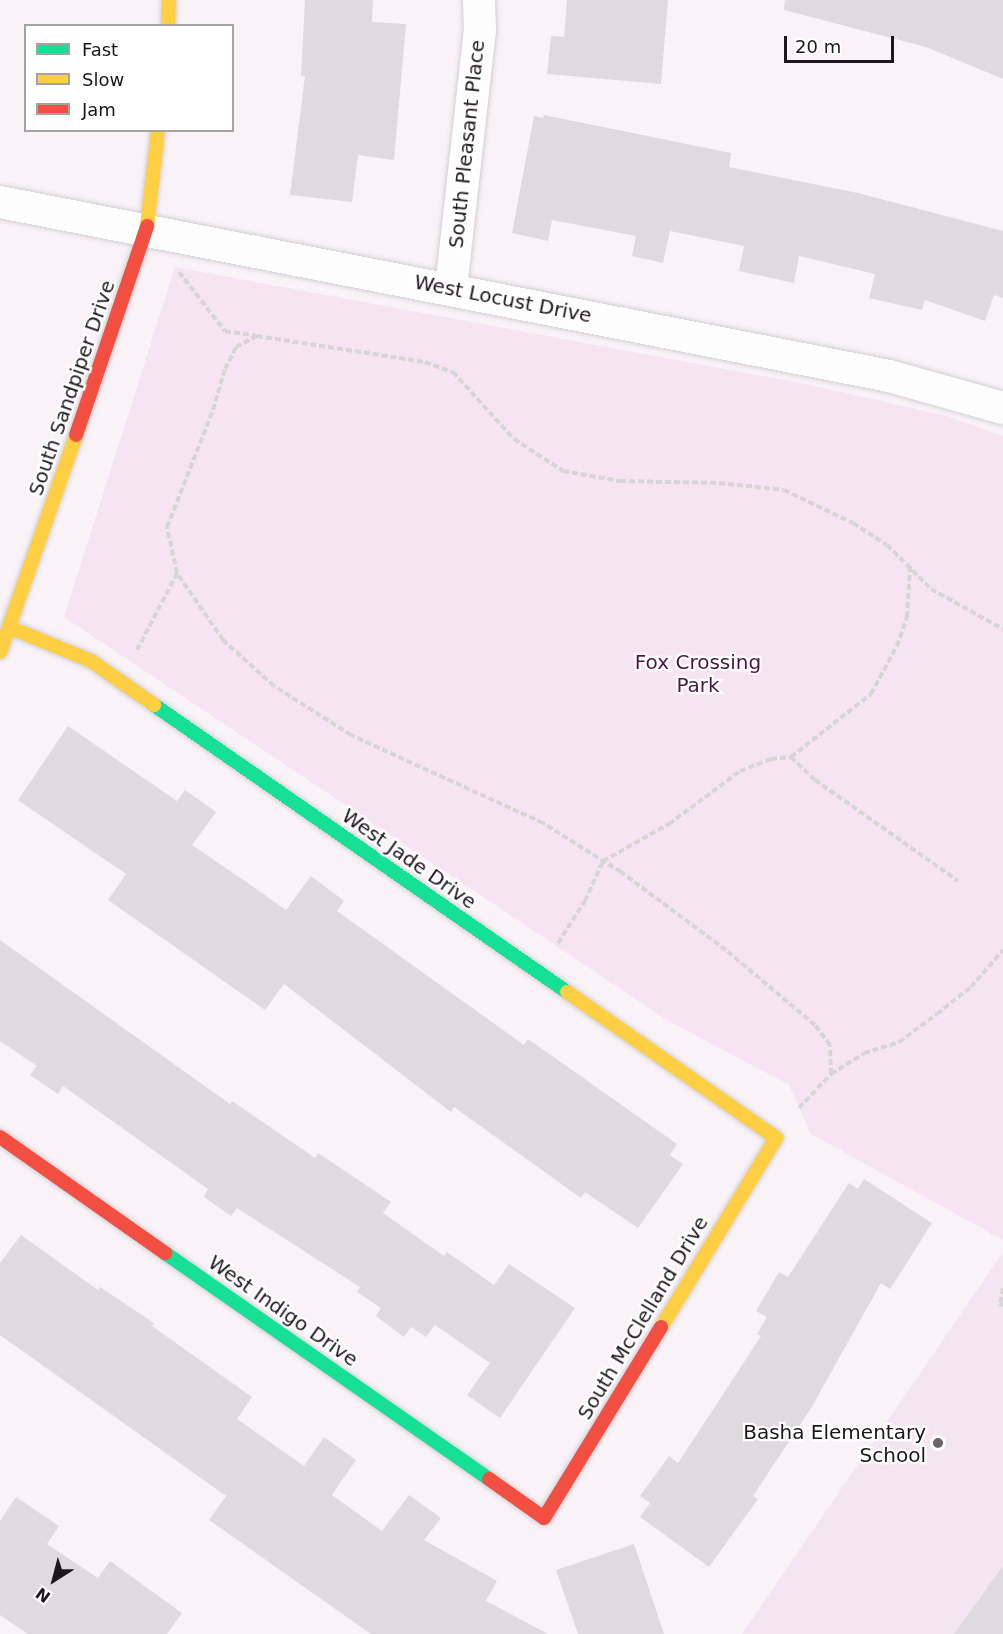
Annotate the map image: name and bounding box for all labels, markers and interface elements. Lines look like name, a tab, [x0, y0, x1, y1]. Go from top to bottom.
legend	[24, 24, 234, 132]
scale bar	[787, 24, 896, 62]
text: 20 m	[795, 36, 841, 57]
text: Fast	[82, 39, 118, 60]
street label: South Pleasant Place	[444, 39, 490, 249]
text: Slow	[82, 69, 124, 90]
text: Jam	[82, 99, 116, 120]
street label: West Locust Drive	[412, 270, 594, 328]
street label: South Sandpiper Drive	[24, 277, 120, 499]
park label: Fox Crossing Park	[635, 651, 761, 698]
street label: West Jade Drive	[337, 804, 481, 914]
street label: South McClelland Drive	[573, 1212, 713, 1424]
street label: West Indigo Drive	[204, 1250, 362, 1372]
place label: Basha Elementary School	[743, 1420, 926, 1467]
marker: Basha Elementary School	[931, 1436, 945, 1450]
north arrow	[24, 1550, 84, 1610]
text: N	[32, 1583, 54, 1607]

